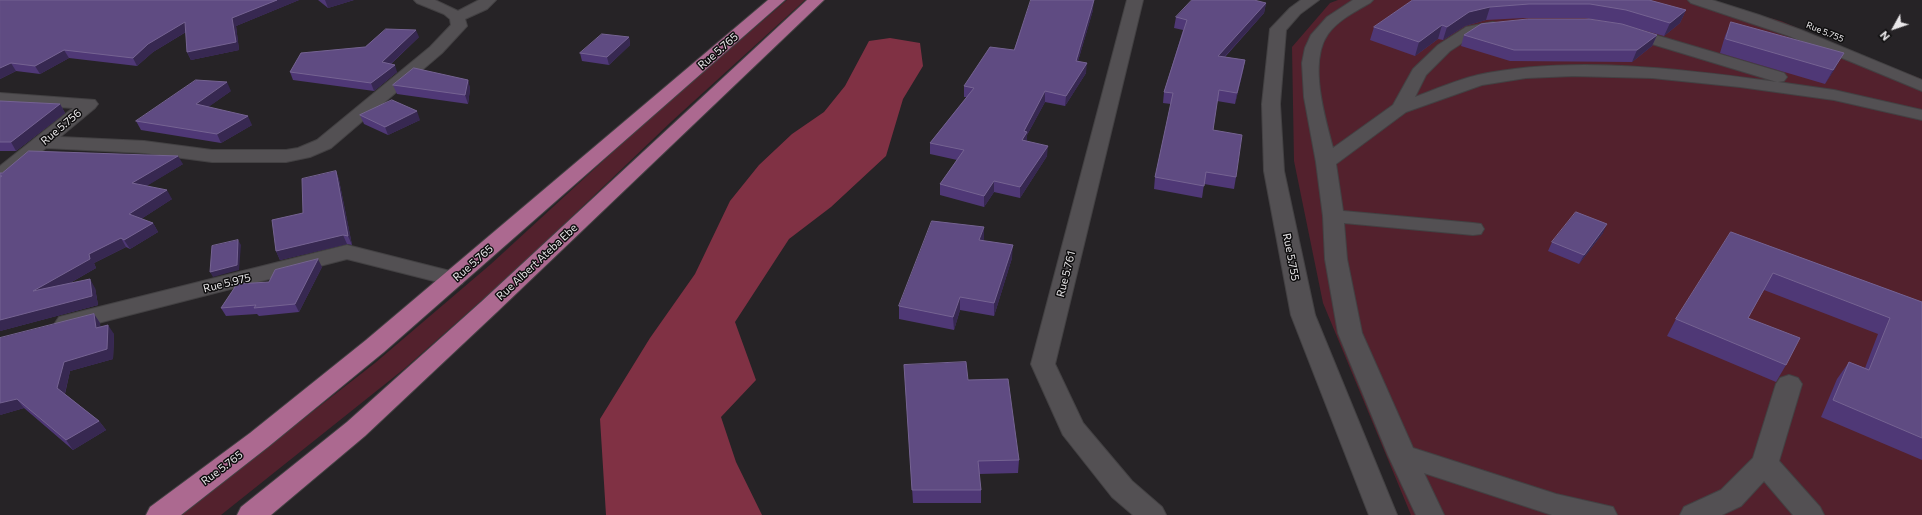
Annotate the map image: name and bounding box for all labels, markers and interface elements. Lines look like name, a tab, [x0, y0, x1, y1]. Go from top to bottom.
north arrow	[1874, 8, 1914, 48]
street label: Rue 5.755	[1805, 20, 1845, 44]
text: N	[1877, 29, 1892, 43]
street label: Rue 5.765	[695, 30, 741, 72]
street label: Rue 5.756	[38, 106, 84, 148]
street label: Rue Albert Ateba Ebe	[494, 221, 580, 303]
street label: Rue 5.755	[1280, 232, 1302, 282]
street label: Rue 5.765	[450, 242, 496, 284]
street label: Rue 5.761	[1054, 250, 1078, 298]
street label: Rue 5.975	[202, 271, 252, 295]
street label: Rue 5.765	[199, 448, 245, 488]

